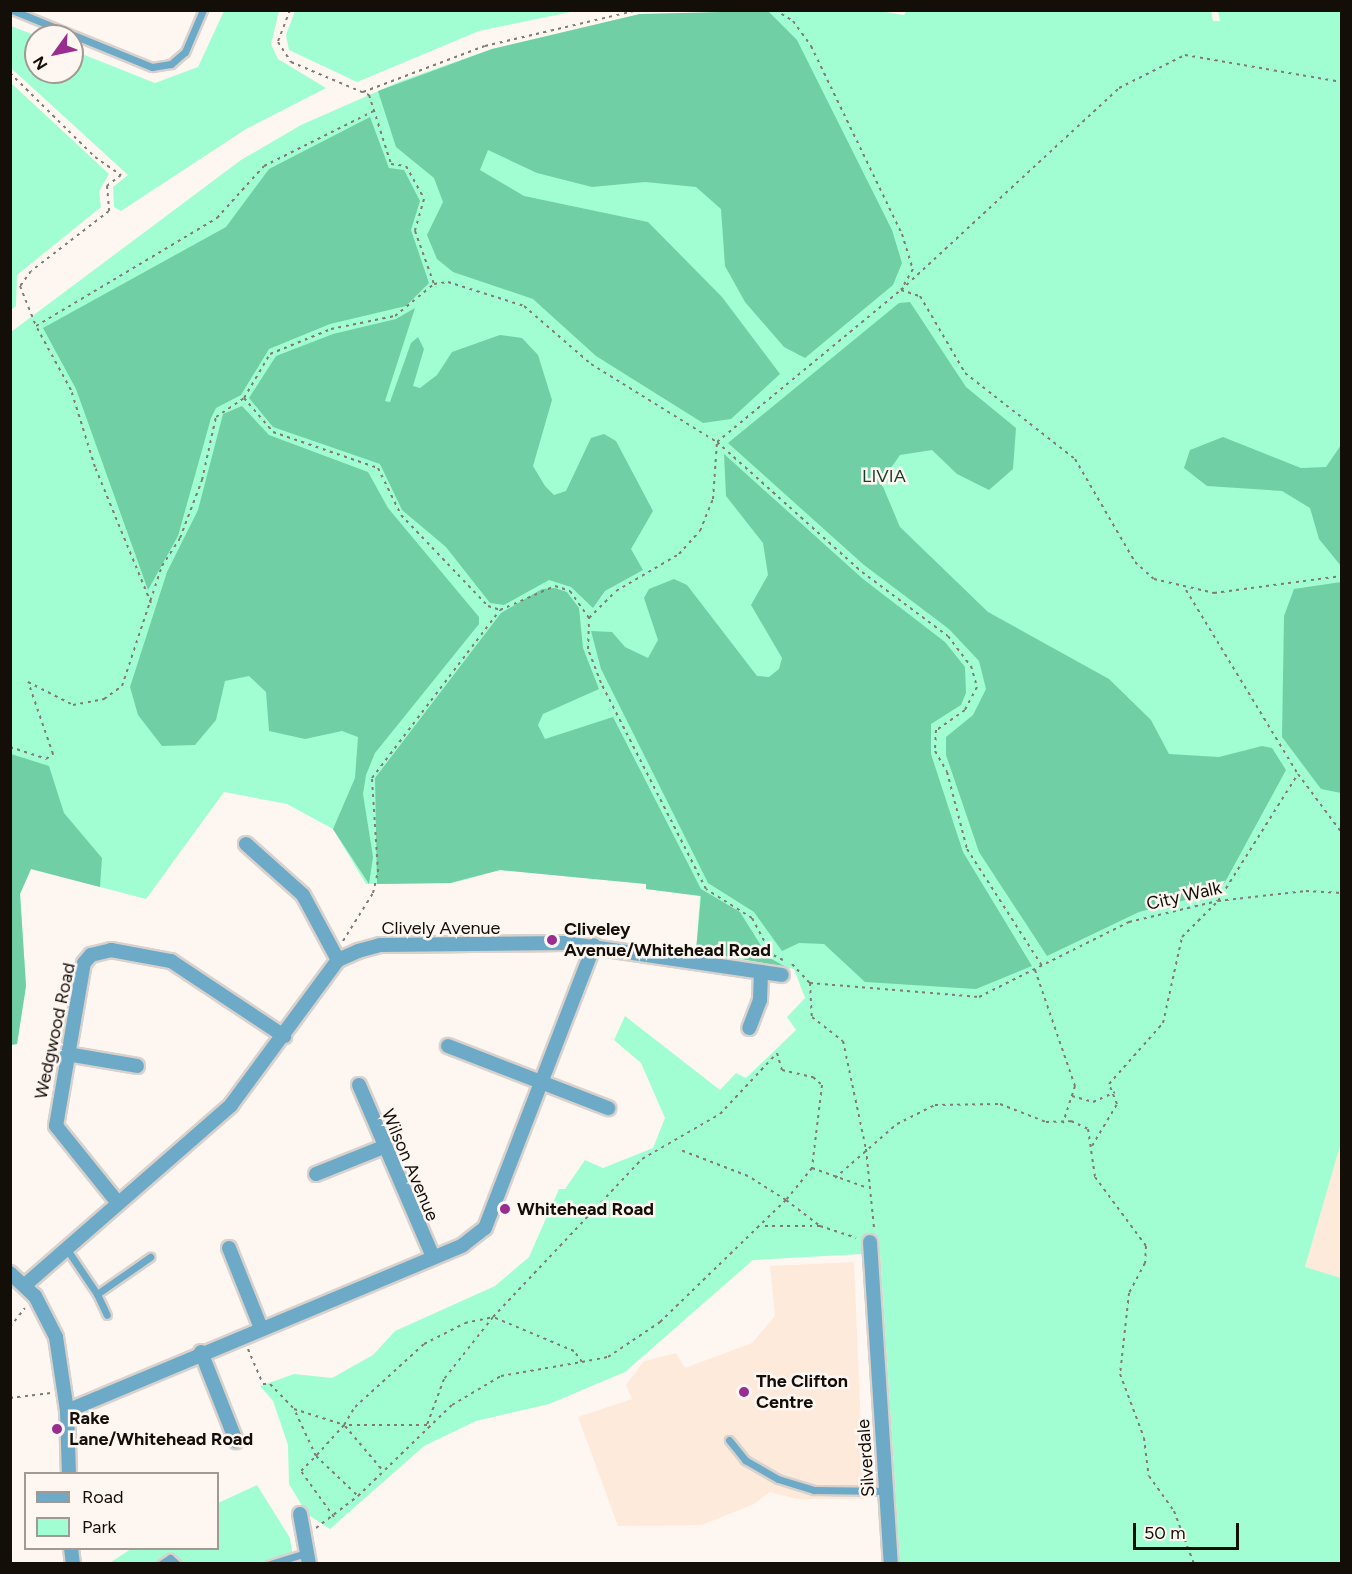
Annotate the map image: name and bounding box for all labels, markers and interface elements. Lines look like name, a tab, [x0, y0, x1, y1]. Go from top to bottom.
north arrow	[24, 24, 84, 84]
text: N	[29, 53, 51, 73]
park label: LIVIA	[862, 465, 906, 487]
street label: City Walk	[1144, 877, 1224, 915]
street label: Clively Avenue	[382, 917, 500, 939]
place label: Cliveley Avenue/Whitehead Road	[564, 919, 771, 962]
marker: Cliveley Avenue/Whitehead Road	[545, 933, 559, 947]
street label: Wedgwood Road	[30, 961, 80, 1101]
street label: Wilson Avenue	[377, 1106, 443, 1224]
place label: Whitehead Road	[517, 1198, 654, 1220]
marker: Whitehead Road	[498, 1202, 512, 1216]
place label: The Clifton Centre	[756, 1371, 848, 1414]
marker: The Clifton Centre	[737, 1385, 751, 1399]
place label: Rake Lane/Whitehead Road	[69, 1408, 253, 1450]
street label: Silverdale	[853, 1418, 879, 1498]
marker: Rake Lane/Whitehead Road	[50, 1422, 64, 1436]
legend	[24, 1472, 219, 1550]
text: Road	[82, 1486, 123, 1508]
scale bar	[1136, 1511, 1242, 1549]
text: Park	[82, 1516, 116, 1538]
text: 50 m	[1144, 1522, 1186, 1544]

